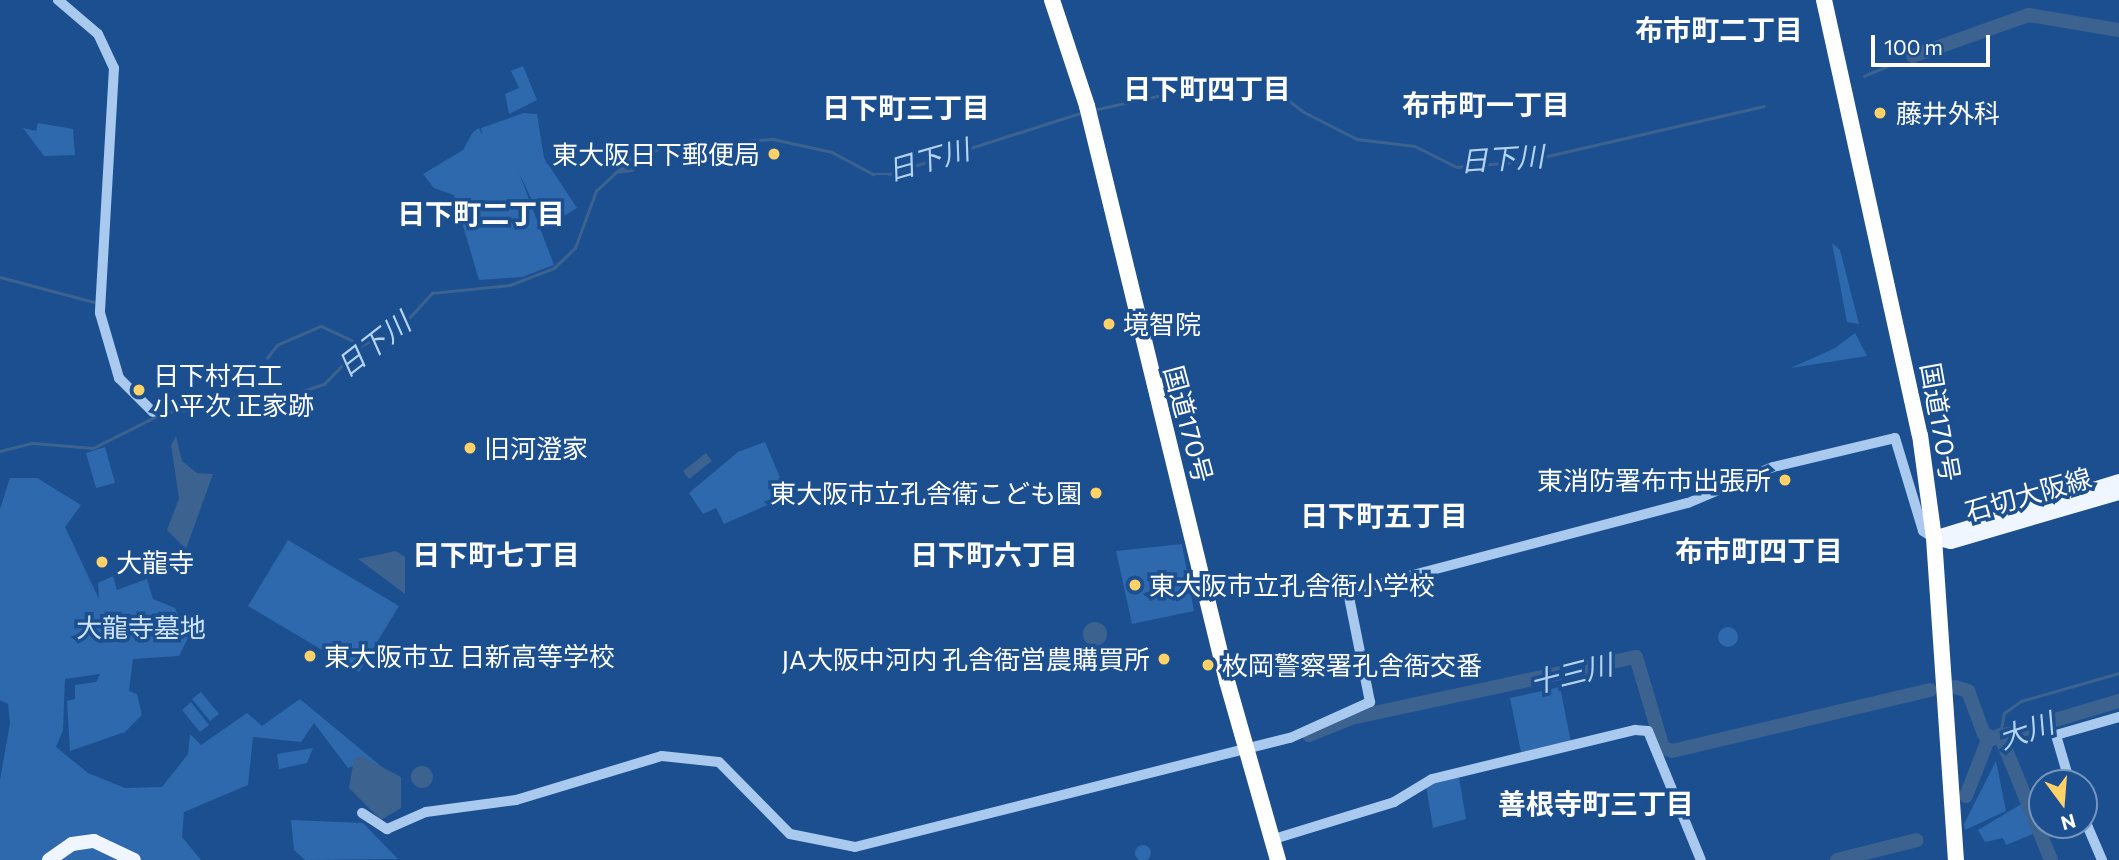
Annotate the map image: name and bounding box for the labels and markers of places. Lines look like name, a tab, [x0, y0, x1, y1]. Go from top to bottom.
place label: 藤井外科	[1896, 97, 2000, 129]
marker: 藤井外科	[1870, 103, 1890, 123]
place label: 東大阪日下郵便局	[552, 138, 760, 170]
marker: 東大阪日下郵便局	[766, 146, 782, 162]
place label: 境智院	[1123, 308, 1201, 340]
marker: 境智院	[1101, 316, 1117, 332]
place label: 日下村石工 小平次 正家跡	[153, 359, 314, 420]
marker: 日下村石工 小平次 正家跡	[131, 382, 147, 398]
place label: 旧河澄家	[484, 432, 588, 464]
marker: 旧河澄家	[462, 440, 478, 456]
place label: 東消防署布市出張所	[1537, 464, 1771, 496]
marker: 東消防署布市出張所	[1777, 472, 1793, 488]
place label: 東大阪市立孔舎衛こども園	[770, 477, 1082, 509]
marker: 東大阪市立孔舎衛こども園	[1088, 485, 1104, 501]
place label: 大龍寺	[116, 546, 194, 578]
marker: 大龍寺	[94, 554, 110, 570]
place label: 東大阪市立孔舎衙小学校	[1149, 569, 1435, 601]
marker: 東大阪市立孔舎衙小学校	[1127, 577, 1143, 593]
place label: 東大阪市立 日新高等学校	[324, 640, 615, 672]
place label: JA大阪中河内 孔舎衙営農購買所	[782, 643, 1150, 675]
marker: 東大阪市立 日新高等学校	[302, 648, 318, 664]
place label: 枚岡警察署孔舎衙交番	[1222, 649, 1482, 681]
marker: JA大阪中河内 孔舎衙営農購買所	[1156, 651, 1172, 667]
marker: 枚岡警察署孔舎衙交番	[1200, 657, 1216, 673]

